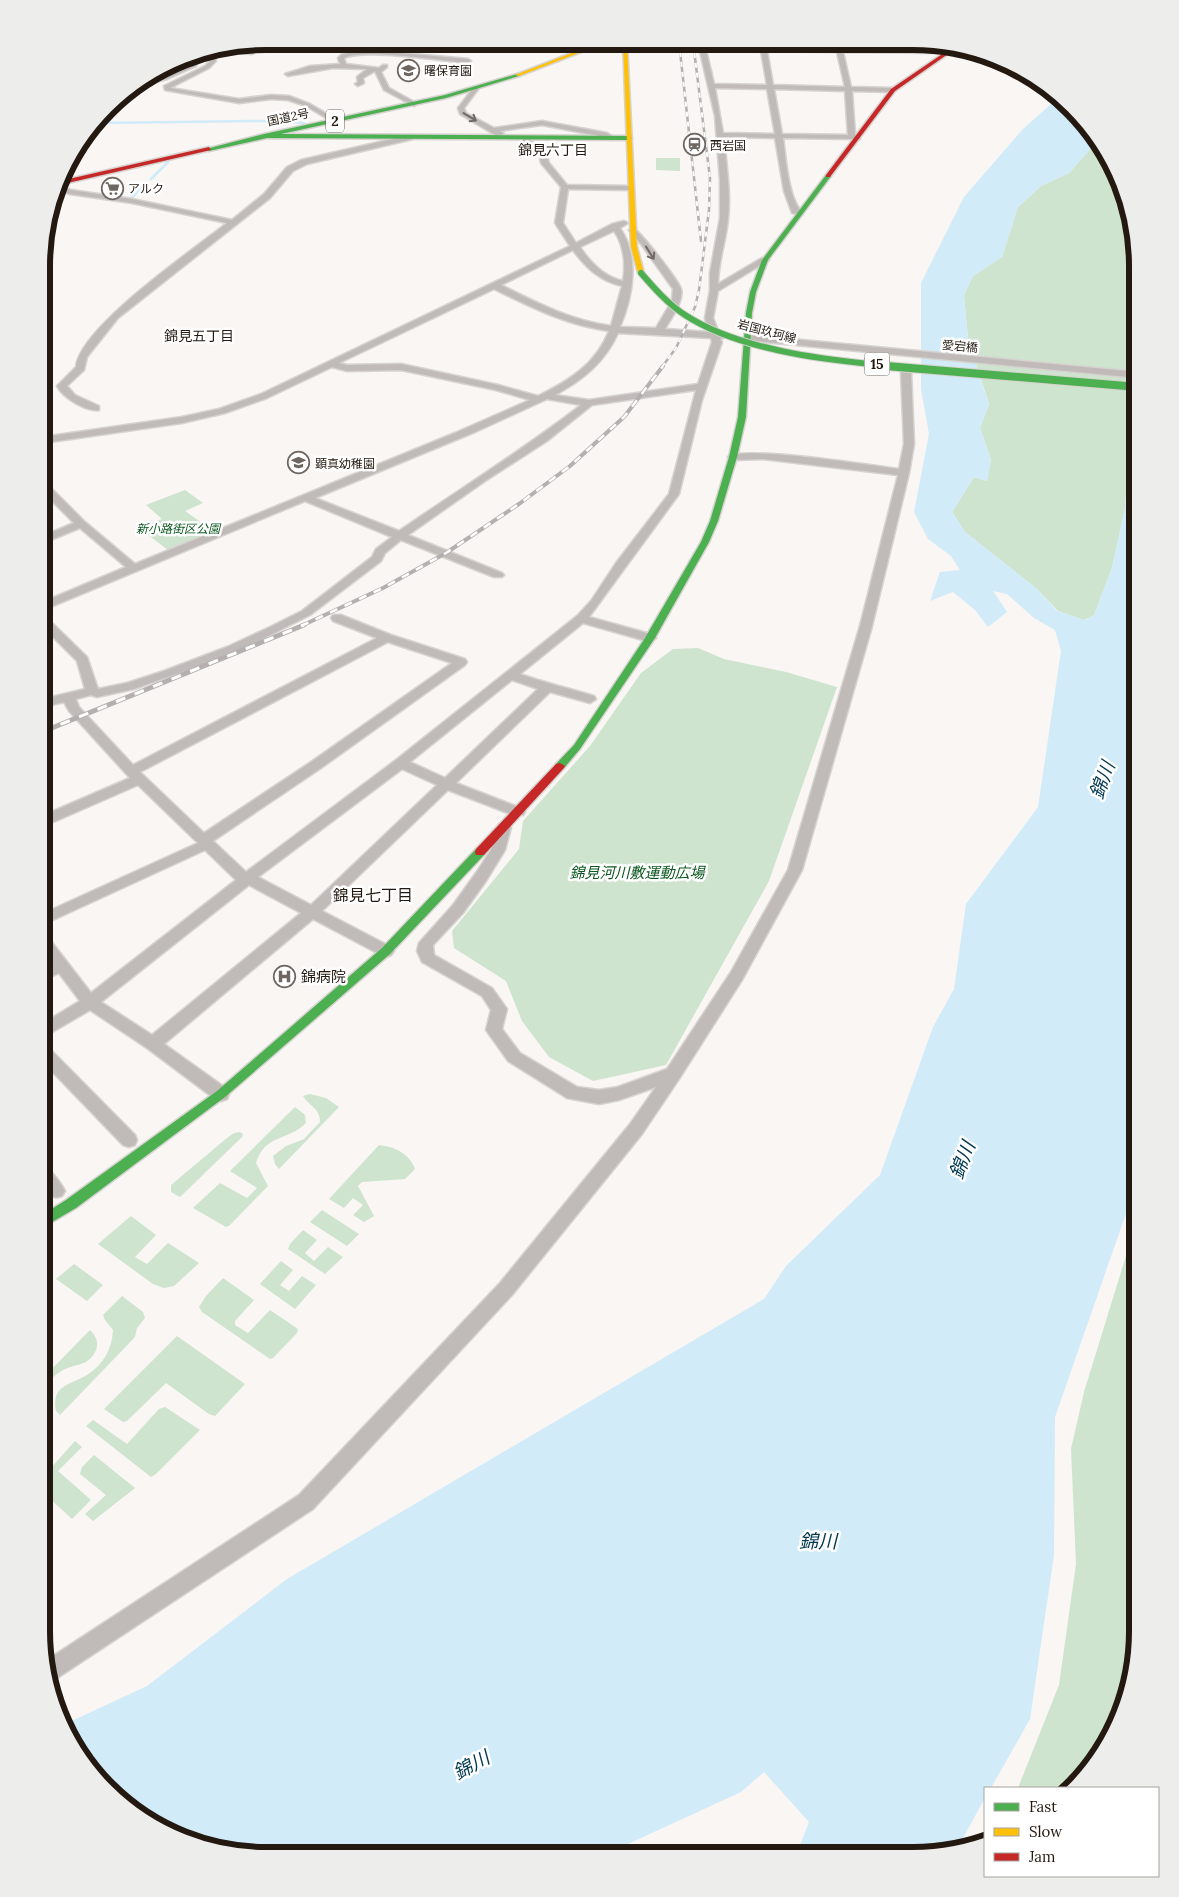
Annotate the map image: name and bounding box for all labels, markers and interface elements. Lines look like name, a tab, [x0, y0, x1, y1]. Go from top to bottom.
school or university icon: 曙保育園	[396, 58, 420, 82]
place label: 曙保育園	[424, 63, 472, 78]
street label: 国道2号	[266, 105, 310, 129]
road number: 2	[326, 110, 344, 132]
one-way arrow	[463, 113, 477, 123]
station icon: 西岩国	[682, 133, 706, 157]
place label: 西岩国	[710, 138, 746, 153]
district label: 錦見六丁目	[518, 141, 588, 159]
supermarket icon: アルク	[100, 176, 124, 200]
place label: アルク	[128, 181, 164, 196]
one-way arrow	[646, 245, 656, 259]
street label: 岩国玖珂線	[736, 316, 798, 346]
district label: 錦見五丁目	[164, 327, 234, 345]
street label: 愛宕橋	[941, 337, 979, 355]
road number: 15	[864, 352, 890, 376]
school or university icon: 顕真幼稚園	[287, 451, 311, 475]
place label: 顕真幼稚園	[315, 456, 375, 471]
park label: 新小路街区公園	[136, 521, 222, 536]
water label: 錦川	[1084, 756, 1120, 802]
park label: 錦見河川敷運動広場	[569, 863, 706, 882]
district label: 錦見七丁目	[333, 885, 413, 905]
hospital icon: 錦病院	[273, 964, 297, 988]
place label: 錦病院	[301, 967, 346, 986]
water label: 錦川	[944, 1136, 981, 1182]
water label: 錦川	[799, 1529, 839, 1553]
water label: 錦川	[449, 1744, 495, 1785]
legend	[984, 1787, 1159, 1877]
text: Fast	[1029, 1797, 1057, 1816]
text: Slow	[1029, 1822, 1062, 1841]
text: Jam	[1028, 1847, 1056, 1866]

